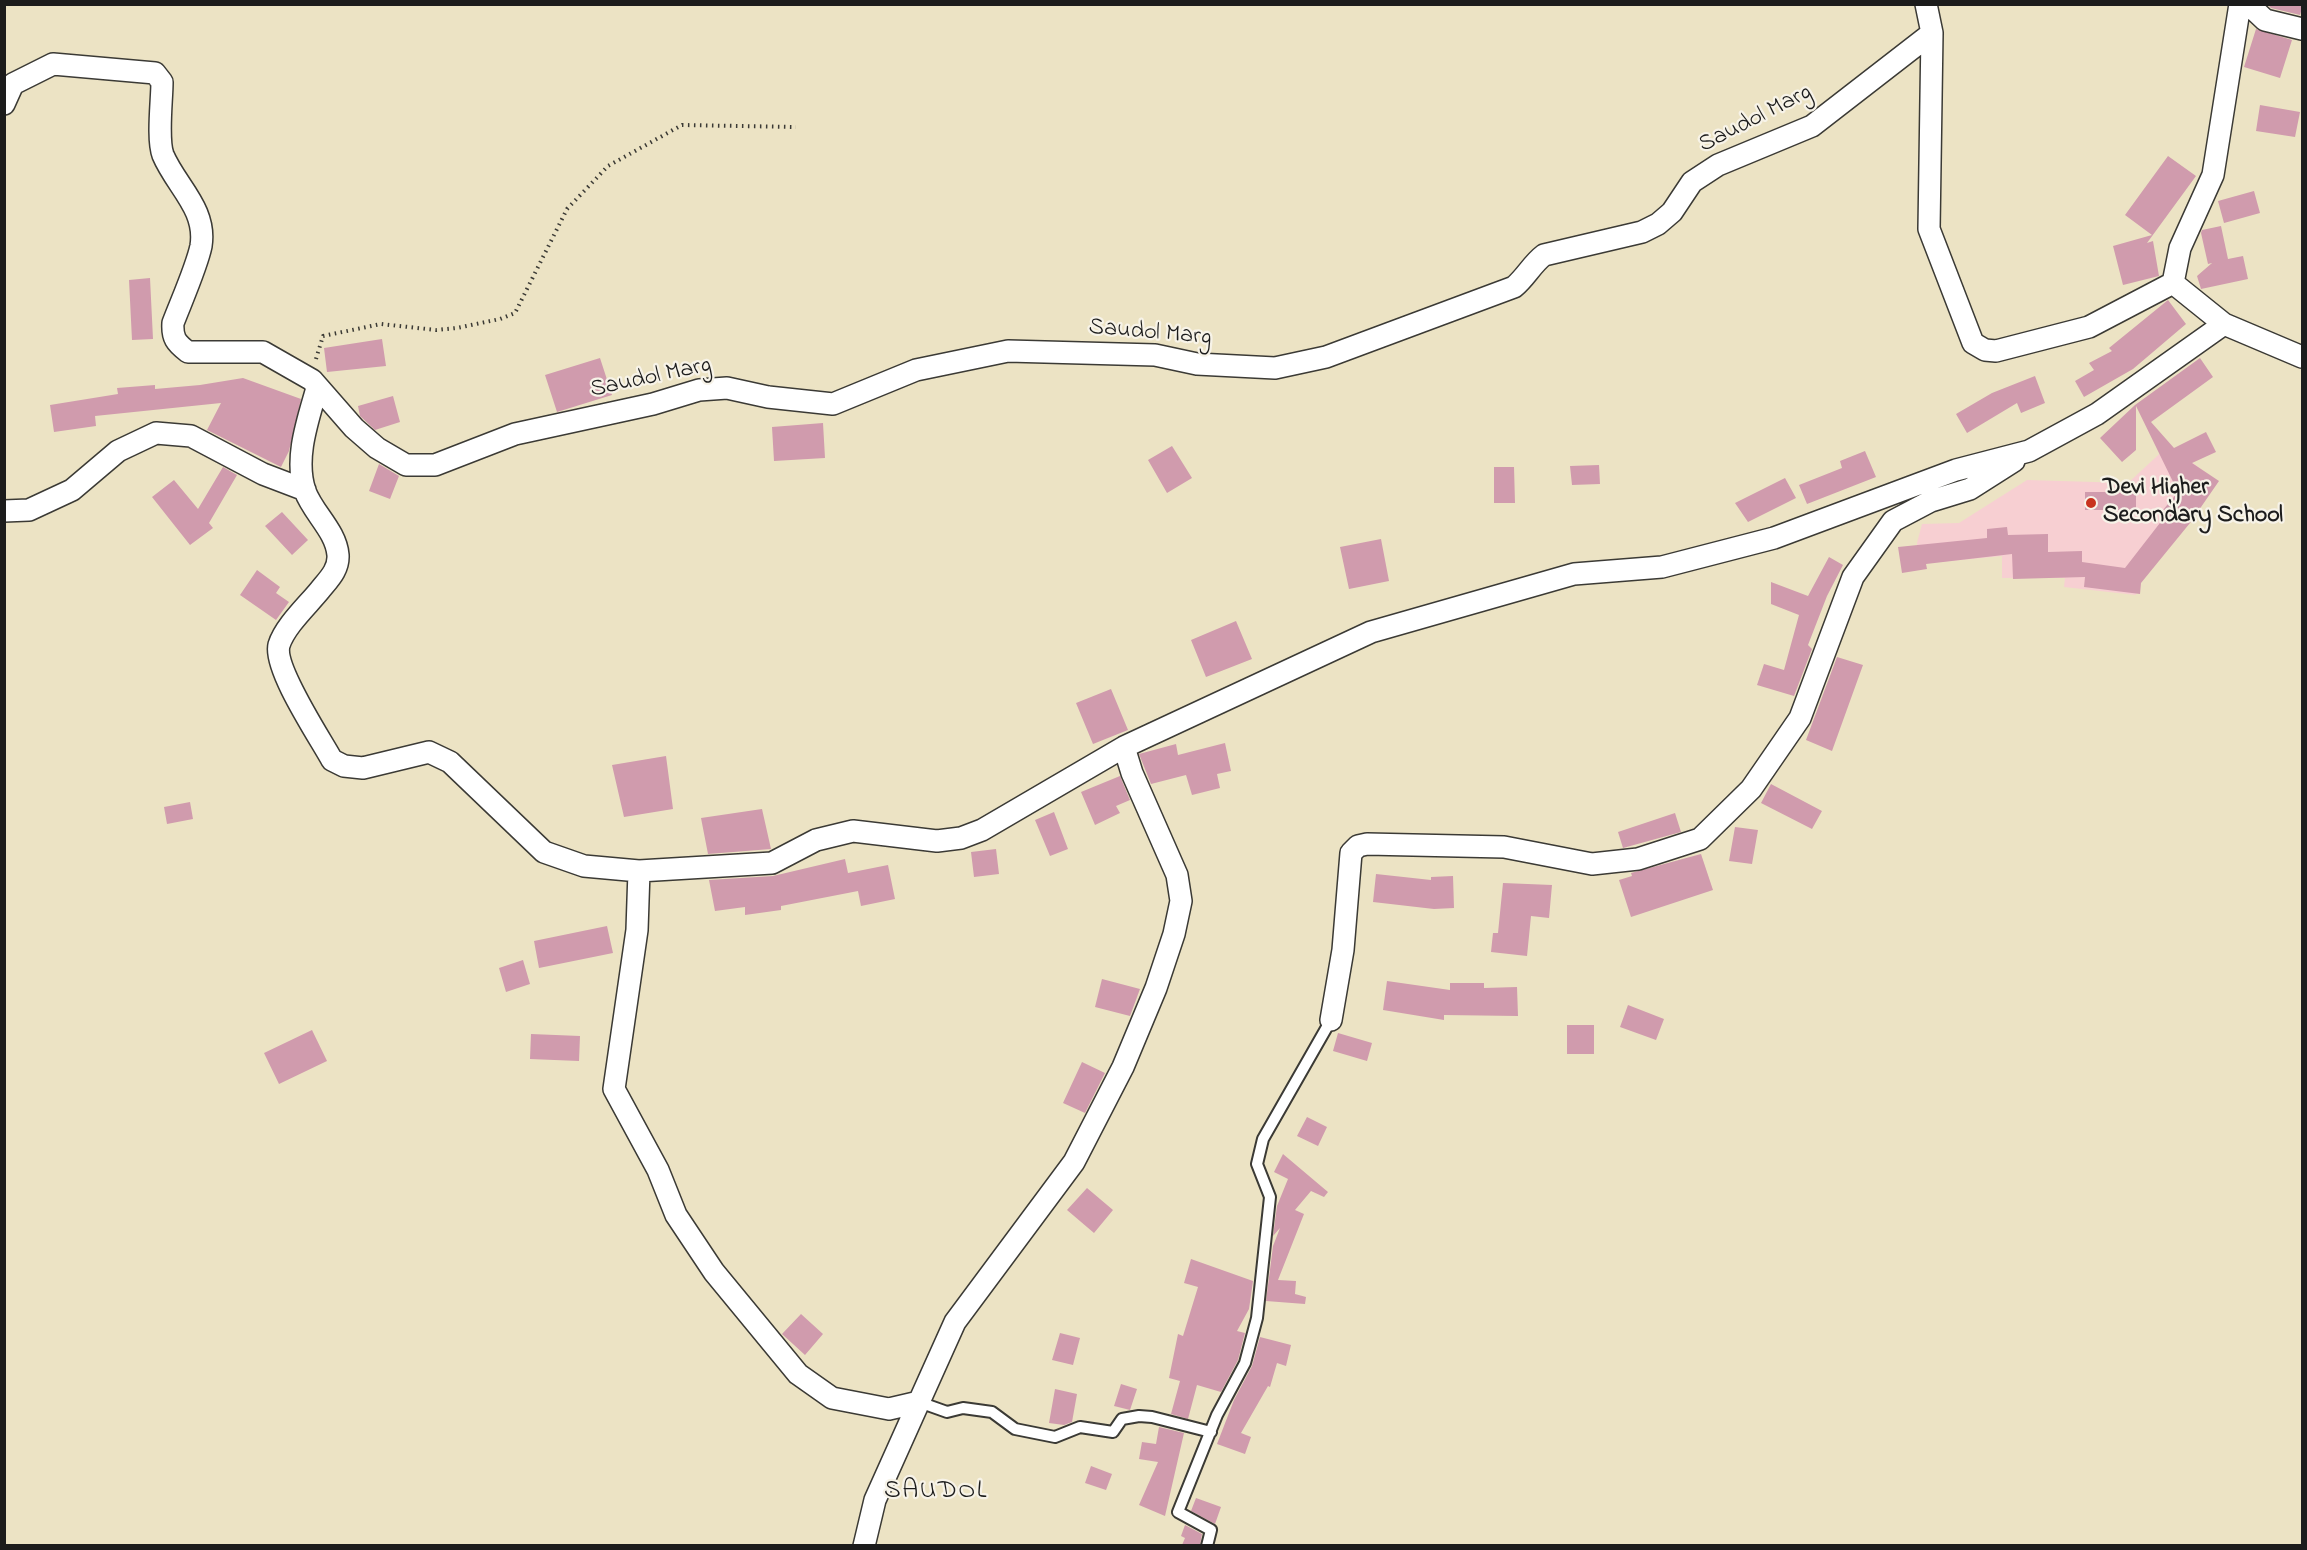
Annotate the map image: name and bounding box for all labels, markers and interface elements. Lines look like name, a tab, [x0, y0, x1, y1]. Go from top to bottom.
street label: Saudol Marg	[1695, 79, 1817, 161]
street label: Saudol Marg	[1087, 314, 1213, 354]
street label: Saudol Marg	[588, 352, 714, 406]
place label: Devi Higher Secondary School	[2103, 475, 2283, 531]
marker: Devi Higher Secondary School	[2084, 496, 2098, 510]
district label: SAUDOL	[884, 1477, 988, 1509]

